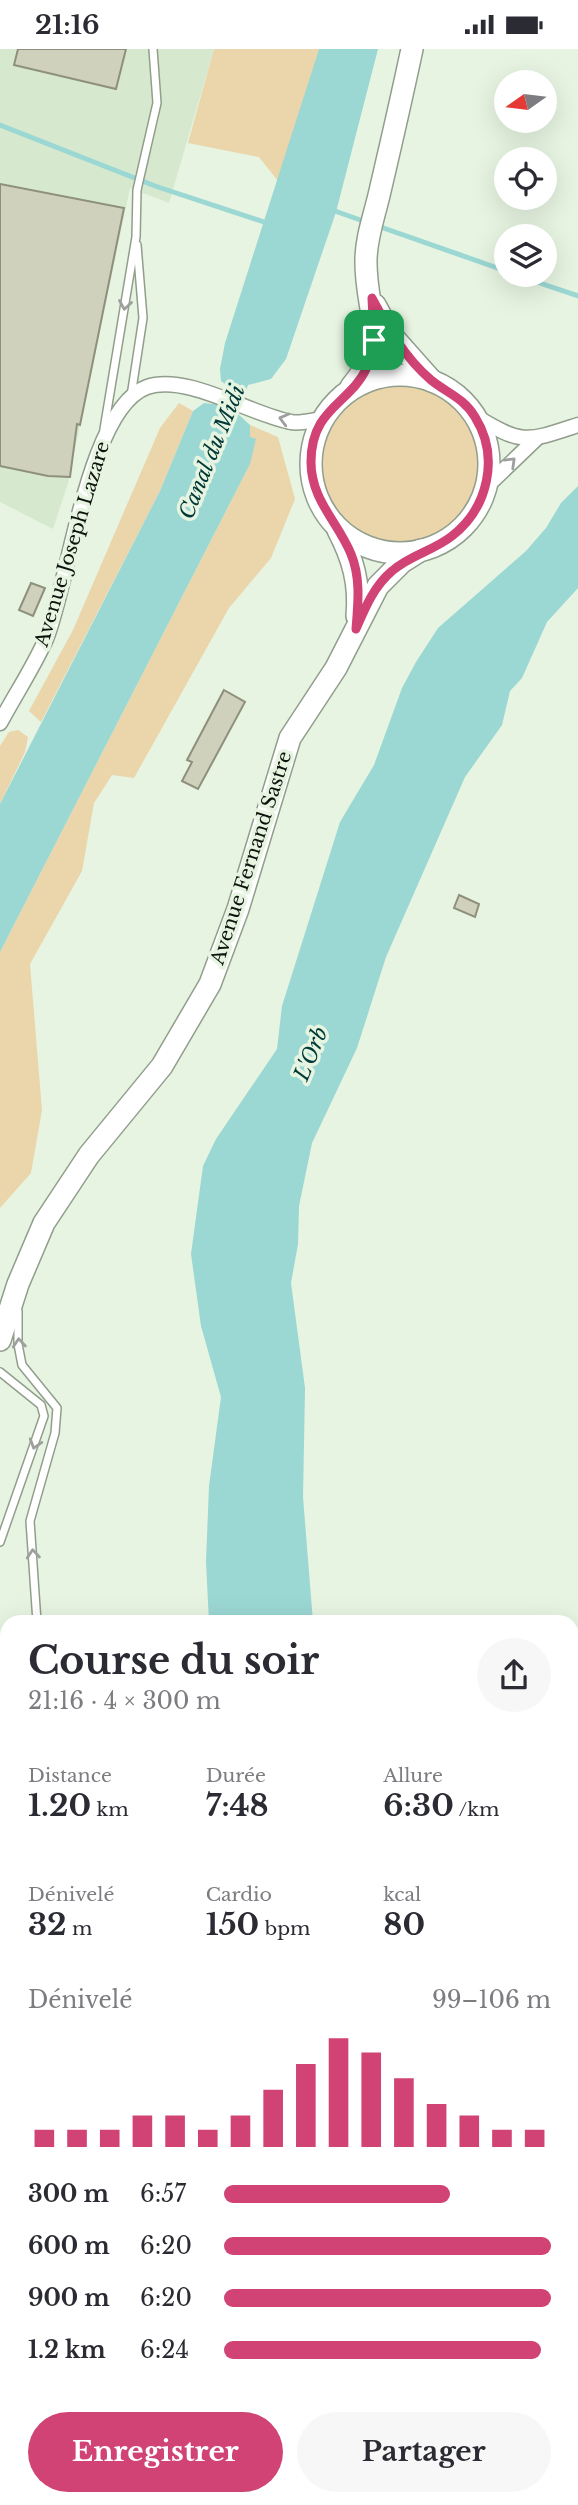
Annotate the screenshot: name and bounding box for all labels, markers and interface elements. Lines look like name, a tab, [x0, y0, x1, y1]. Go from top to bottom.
text: 21:16	[35, 9, 100, 41]
north arrow	[494, 70, 556, 133]
map controls	[494, 70, 557, 287]
button: locate	[494, 147, 557, 210]
button: layers	[494, 224, 557, 287]
one-way arrow	[118, 299, 133, 310]
pin	[344, 310, 404, 370]
icon: arrive	[355, 321, 393, 359]
water label: Canal du Midi	[173, 381, 251, 523]
one-way arrow	[278, 413, 290, 428]
street label: Avenue Joseph Lazare	[30, 439, 114, 650]
one-way arrow	[503, 457, 516, 470]
street label: Avenue Fernand Sastre	[205, 748, 296, 969]
water label: L'Orb	[288, 1023, 333, 1085]
one-way arrow	[12, 1337, 27, 1348]
one-way arrow	[29, 1437, 43, 1450]
one-way arrow	[26, 1548, 41, 1559]
text: Course du soir	[28, 1637, 319, 1684]
button: share	[477, 1638, 551, 1712]
text: 21:16 · 4 × 300 m	[28, 1687, 221, 1715]
text: Distance	[28, 1764, 112, 1787]
text: Durée	[206, 1764, 266, 1787]
text: Allure	[383, 1764, 443, 1787]
text: 1.20	[28, 1787, 91, 1824]
text: 7:48	[206, 1787, 269, 1824]
text: 6:30	[383, 1787, 454, 1824]
text: km	[91, 1798, 129, 1821]
text: /km	[454, 1798, 499, 1821]
text: Dénivelé	[28, 1883, 114, 1906]
text: Cardio	[206, 1883, 272, 1906]
text: kcal	[383, 1883, 421, 1906]
text: 32	[28, 1906, 67, 1943]
text: 150	[206, 1906, 259, 1943]
text: 80	[383, 1906, 425, 1943]
text: m	[67, 1917, 92, 1940]
text: bpm	[259, 1917, 310, 1940]
text: Dénivelé	[28, 1986, 132, 2014]
text: 99–106 m	[432, 1986, 551, 2014]
text: 300 m	[28, 2180, 109, 2208]
text: 6:57	[140, 2180, 186, 2208]
text: 600 m	[28, 2232, 110, 2260]
text: 6:20	[140, 2232, 192, 2260]
text: 900 m	[28, 2284, 110, 2312]
text: 6:20	[140, 2284, 192, 2312]
text: 1.2 km	[28, 2336, 106, 2364]
text: 6:24	[140, 2336, 189, 2364]
button: Enregistrer	[28, 2412, 283, 2492]
button: Partager	[297, 2412, 551, 2492]

